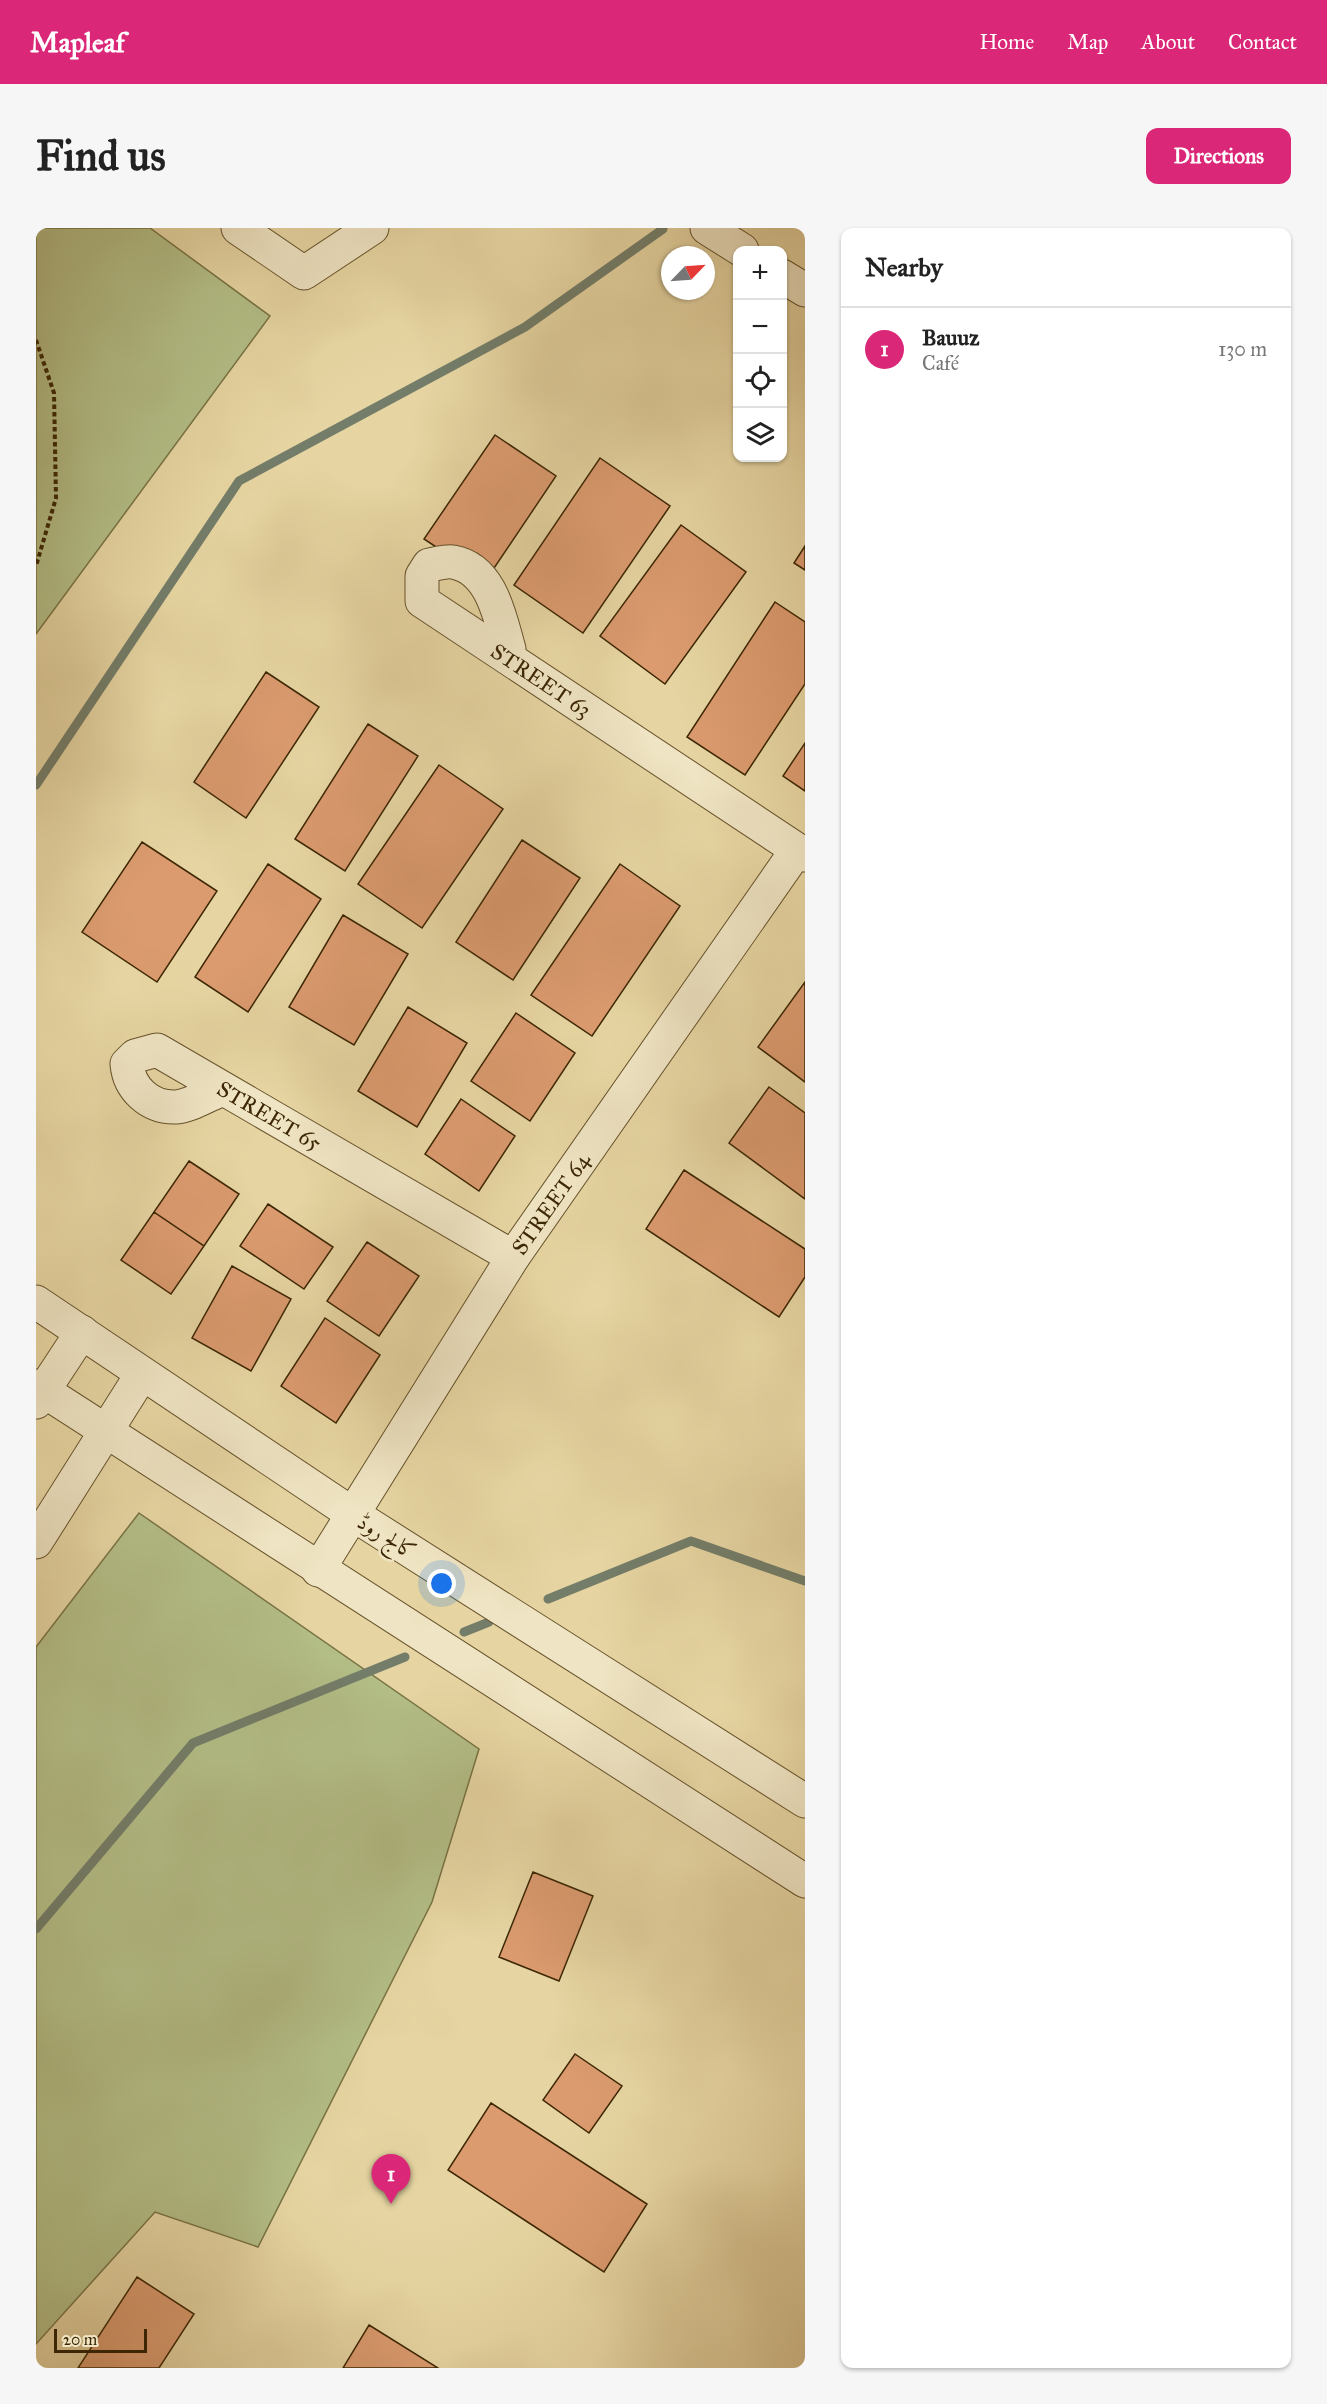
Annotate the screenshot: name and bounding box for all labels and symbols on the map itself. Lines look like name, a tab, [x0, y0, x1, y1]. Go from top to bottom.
north arrow	[661, 246, 715, 300]
street label: STREET 63	[486, 638, 596, 723]
street label: STREET 65	[212, 1075, 326, 1157]
street label: STREET 64	[506, 1147, 596, 1260]
street label: کالج روڈ	[349, 1508, 421, 1570]
your location	[427, 1569, 456, 1598]
pin: 1	[372, 2154, 410, 2204]
scale bar	[54, 2326, 147, 2354]

